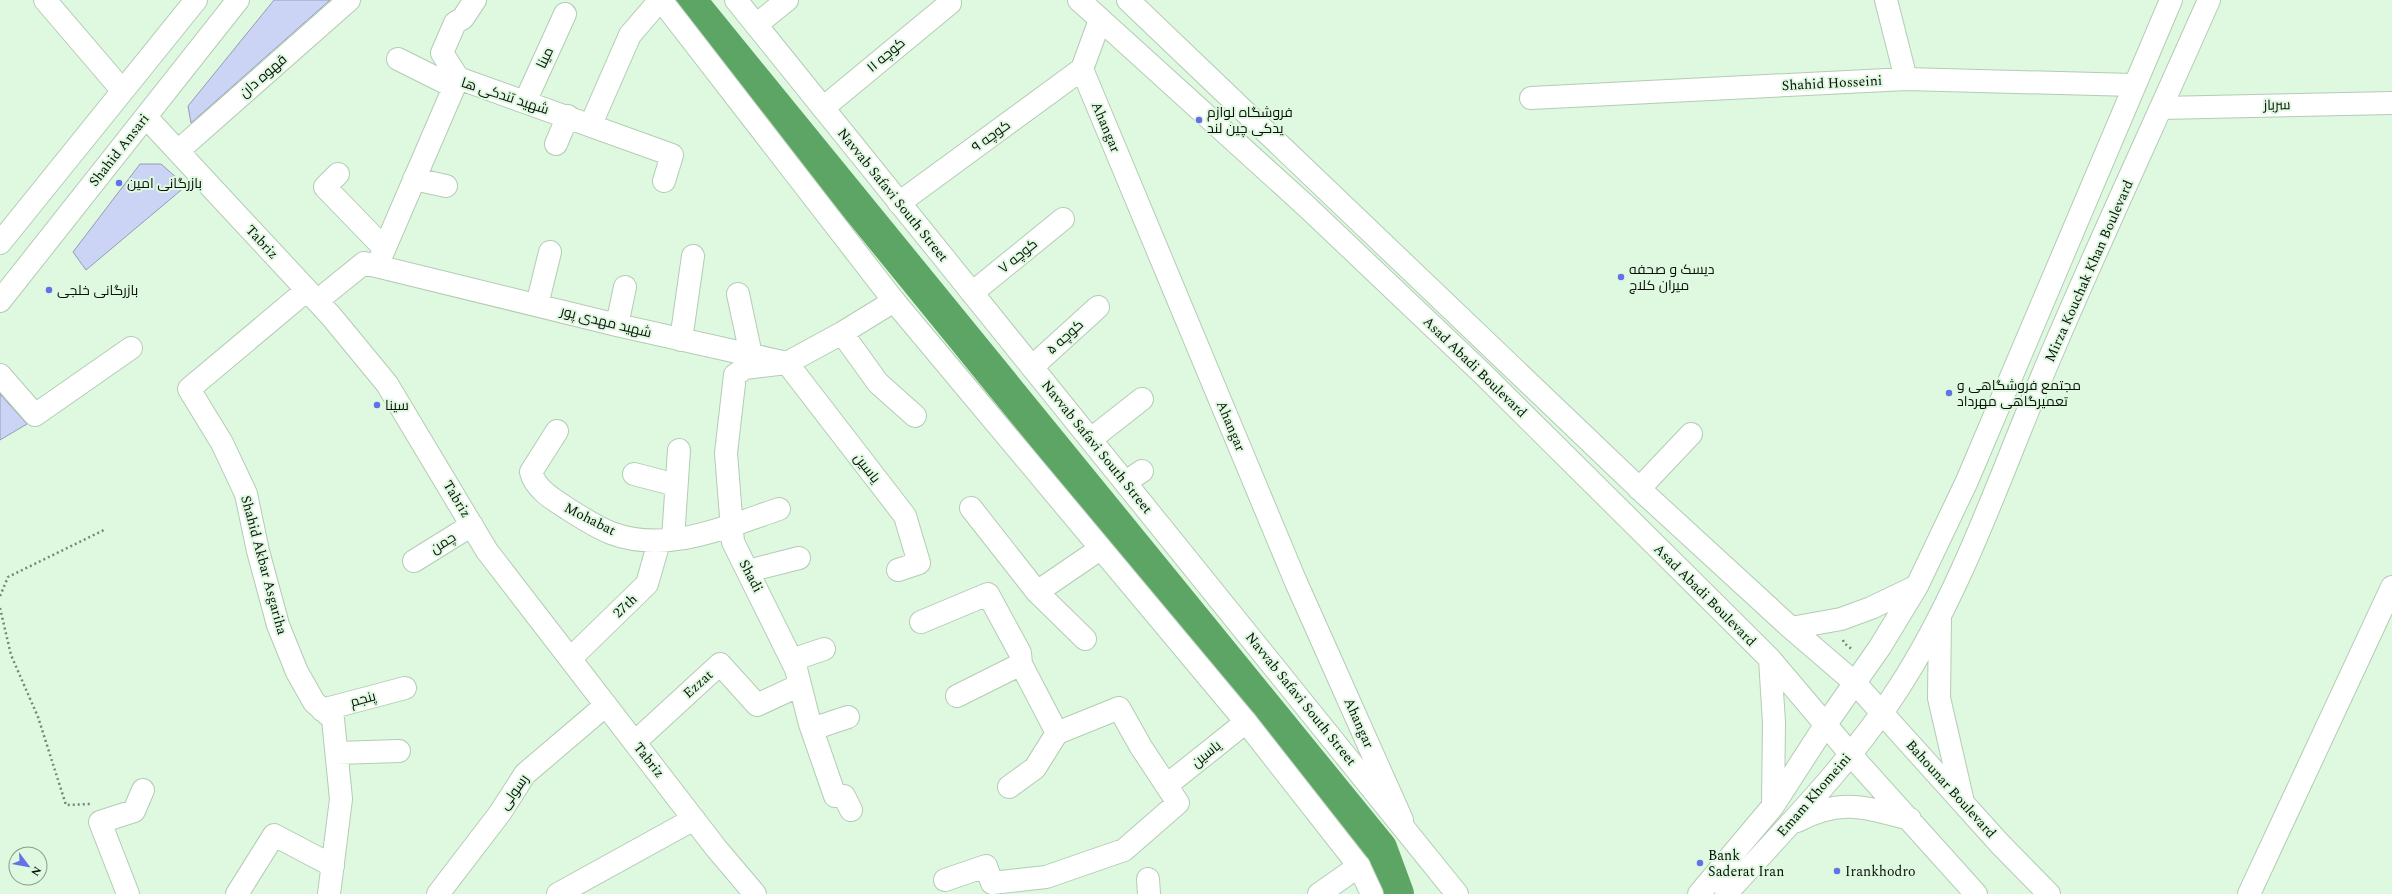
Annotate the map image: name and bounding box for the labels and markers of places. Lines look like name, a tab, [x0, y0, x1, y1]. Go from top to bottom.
place label: فروشگاه لوازم یدکی چین لند	[1207, 102, 1293, 139]
marker: فروشگاه لوازم یدکی چین لند	[1194, 115, 1204, 125]
place label: بازرگانی امین	[127, 173, 202, 194]
marker: بازرگانی امین	[114, 178, 124, 188]
place label: دیسک و صحفه میران کلاچ	[1629, 259, 1715, 296]
marker: دیسک و صحفه میران کلاچ	[1616, 272, 1626, 282]
place label: بازرگانی خلجی	[57, 280, 138, 301]
marker: بازرگانی خلجی	[44, 285, 54, 295]
place label: مجتمع فروشگاهی و تعمیرگاهی مهرداد	[1957, 375, 2081, 412]
marker: مجتمع فروشگاهی و تعمیرگاهی مهرداد	[1944, 388, 1954, 398]
place label: سینا	[385, 395, 409, 416]
marker: سینا	[372, 400, 382, 410]
place label: Bank Saderat Iran	[1708, 845, 1784, 882]
marker: Bank Saderat Iran	[1695, 858, 1705, 868]
place label: Irankhodro	[1845, 861, 1916, 882]
marker: Irankhodro	[1832, 866, 1842, 876]

